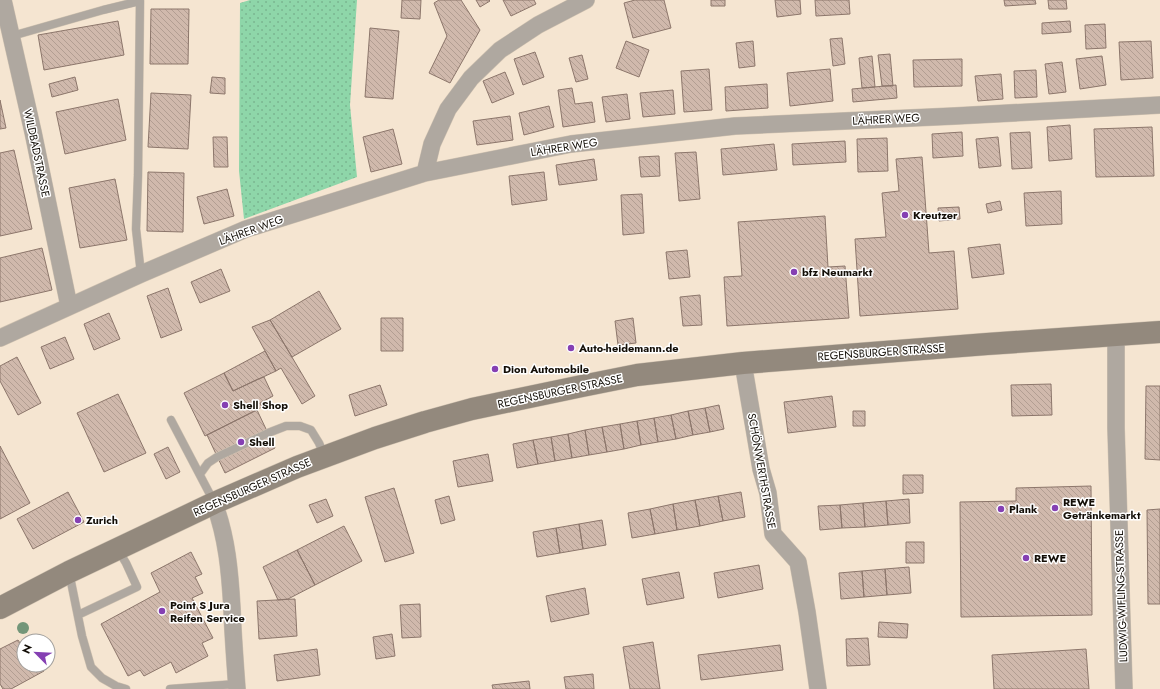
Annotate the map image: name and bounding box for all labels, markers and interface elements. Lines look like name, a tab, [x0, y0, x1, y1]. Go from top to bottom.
street label: WILDBADSTRASSE	[20, 108, 54, 198]
street label: LÄHRER WEG	[852, 109, 921, 129]
street label: LÄHRER WEG	[529, 134, 599, 160]
place label: Kreutzer	[913, 207, 958, 223]
marker: Kreutzer	[900, 210, 910, 220]
street label: LÄHRER WEG	[217, 211, 286, 249]
place label: bfz Neumarkt	[802, 264, 873, 280]
marker: bfz Neumarkt	[789, 267, 799, 277]
place label: Auto-heidemann.de	[578, 340, 679, 356]
street label: REGENSBURGER STRASSE	[817, 340, 945, 364]
marker: Auto-heidemann.de	[566, 343, 576, 353]
place label: Dion Automobile	[503, 361, 589, 377]
marker: Dion Automobile	[490, 364, 500, 374]
street label: REGENSBURGER STRASSE	[496, 370, 624, 412]
place label: Shell Shop	[233, 397, 288, 413]
marker: Shell Shop	[220, 400, 230, 410]
street label: SCHÖNWERTHSTRASSE	[744, 412, 780, 530]
place label: Shell	[249, 434, 274, 450]
marker: Shell	[236, 437, 246, 447]
street label: REGENSBURGER STRASSE	[191, 454, 313, 520]
place label: REWE Getränkemarkt	[1063, 494, 1141, 523]
place label: Plank	[1009, 501, 1038, 517]
marker: REWE Getränkemarkt	[1050, 503, 1060, 513]
marker: Plank	[996, 504, 1006, 514]
place label: Zurich	[86, 512, 118, 528]
marker: Zurich	[73, 515, 83, 525]
street label: LUDWIG-WIFLING-STRASSE	[1111, 530, 1131, 662]
place label: REWE	[1034, 550, 1066, 566]
marker: REWE	[1021, 553, 1031, 563]
place label: Point S Jura Reifen Service	[170, 597, 245, 626]
marker: Point S Jura Reifen Service	[157, 606, 167, 616]
north arrow	[16, 633, 56, 673]
text: N	[18, 642, 36, 656]

